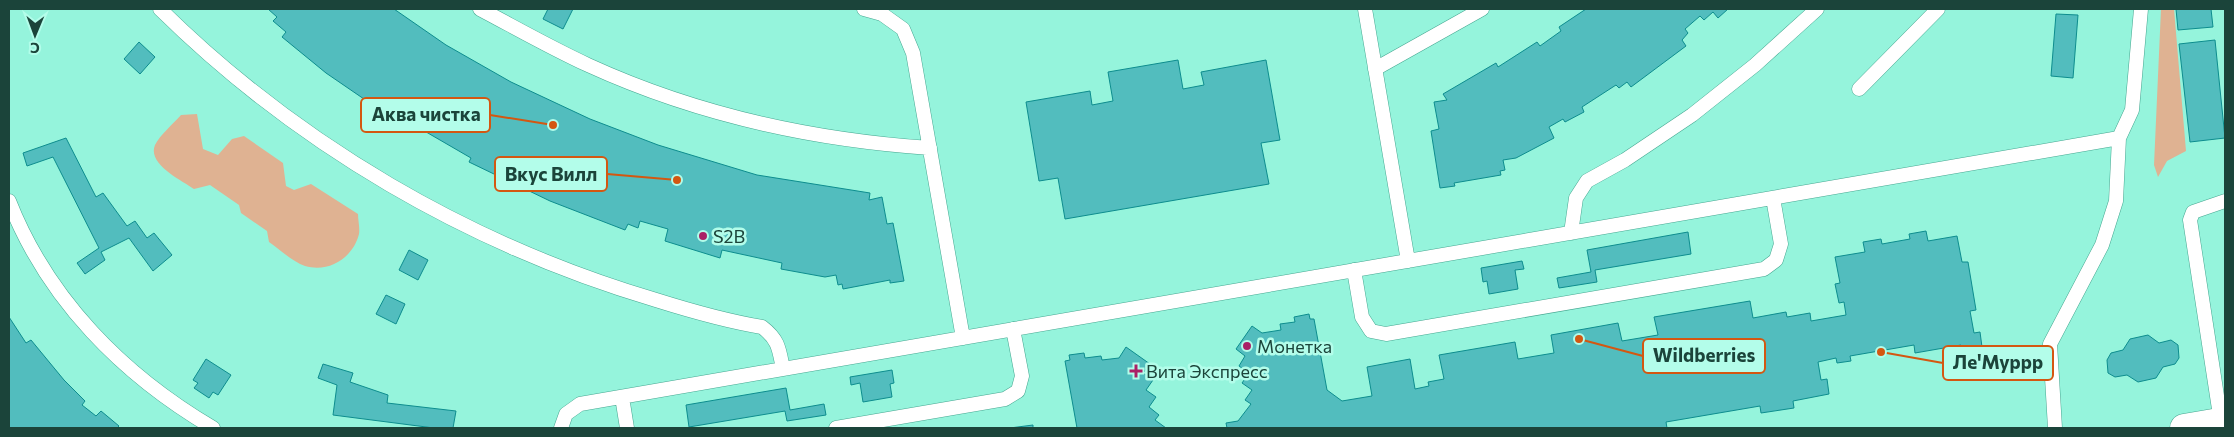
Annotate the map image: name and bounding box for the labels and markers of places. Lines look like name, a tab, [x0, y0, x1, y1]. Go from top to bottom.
callout: Аква чистка	[361, 98, 490, 132]
callout: Вкус Вилл	[495, 157, 607, 191]
place label: S2B	[713, 225, 745, 247]
marker: S2B	[697, 230, 709, 242]
place label: Монетка	[1257, 335, 1332, 357]
callout: Wildberries	[1643, 339, 1765, 373]
marker: Монетка	[1241, 340, 1253, 352]
callout: Ле'Муррр	[1943, 346, 2053, 380]
place label: Вита Экспресс	[1146, 360, 1268, 382]
marker: Вита Экспресс	[1130, 365, 1142, 377]

